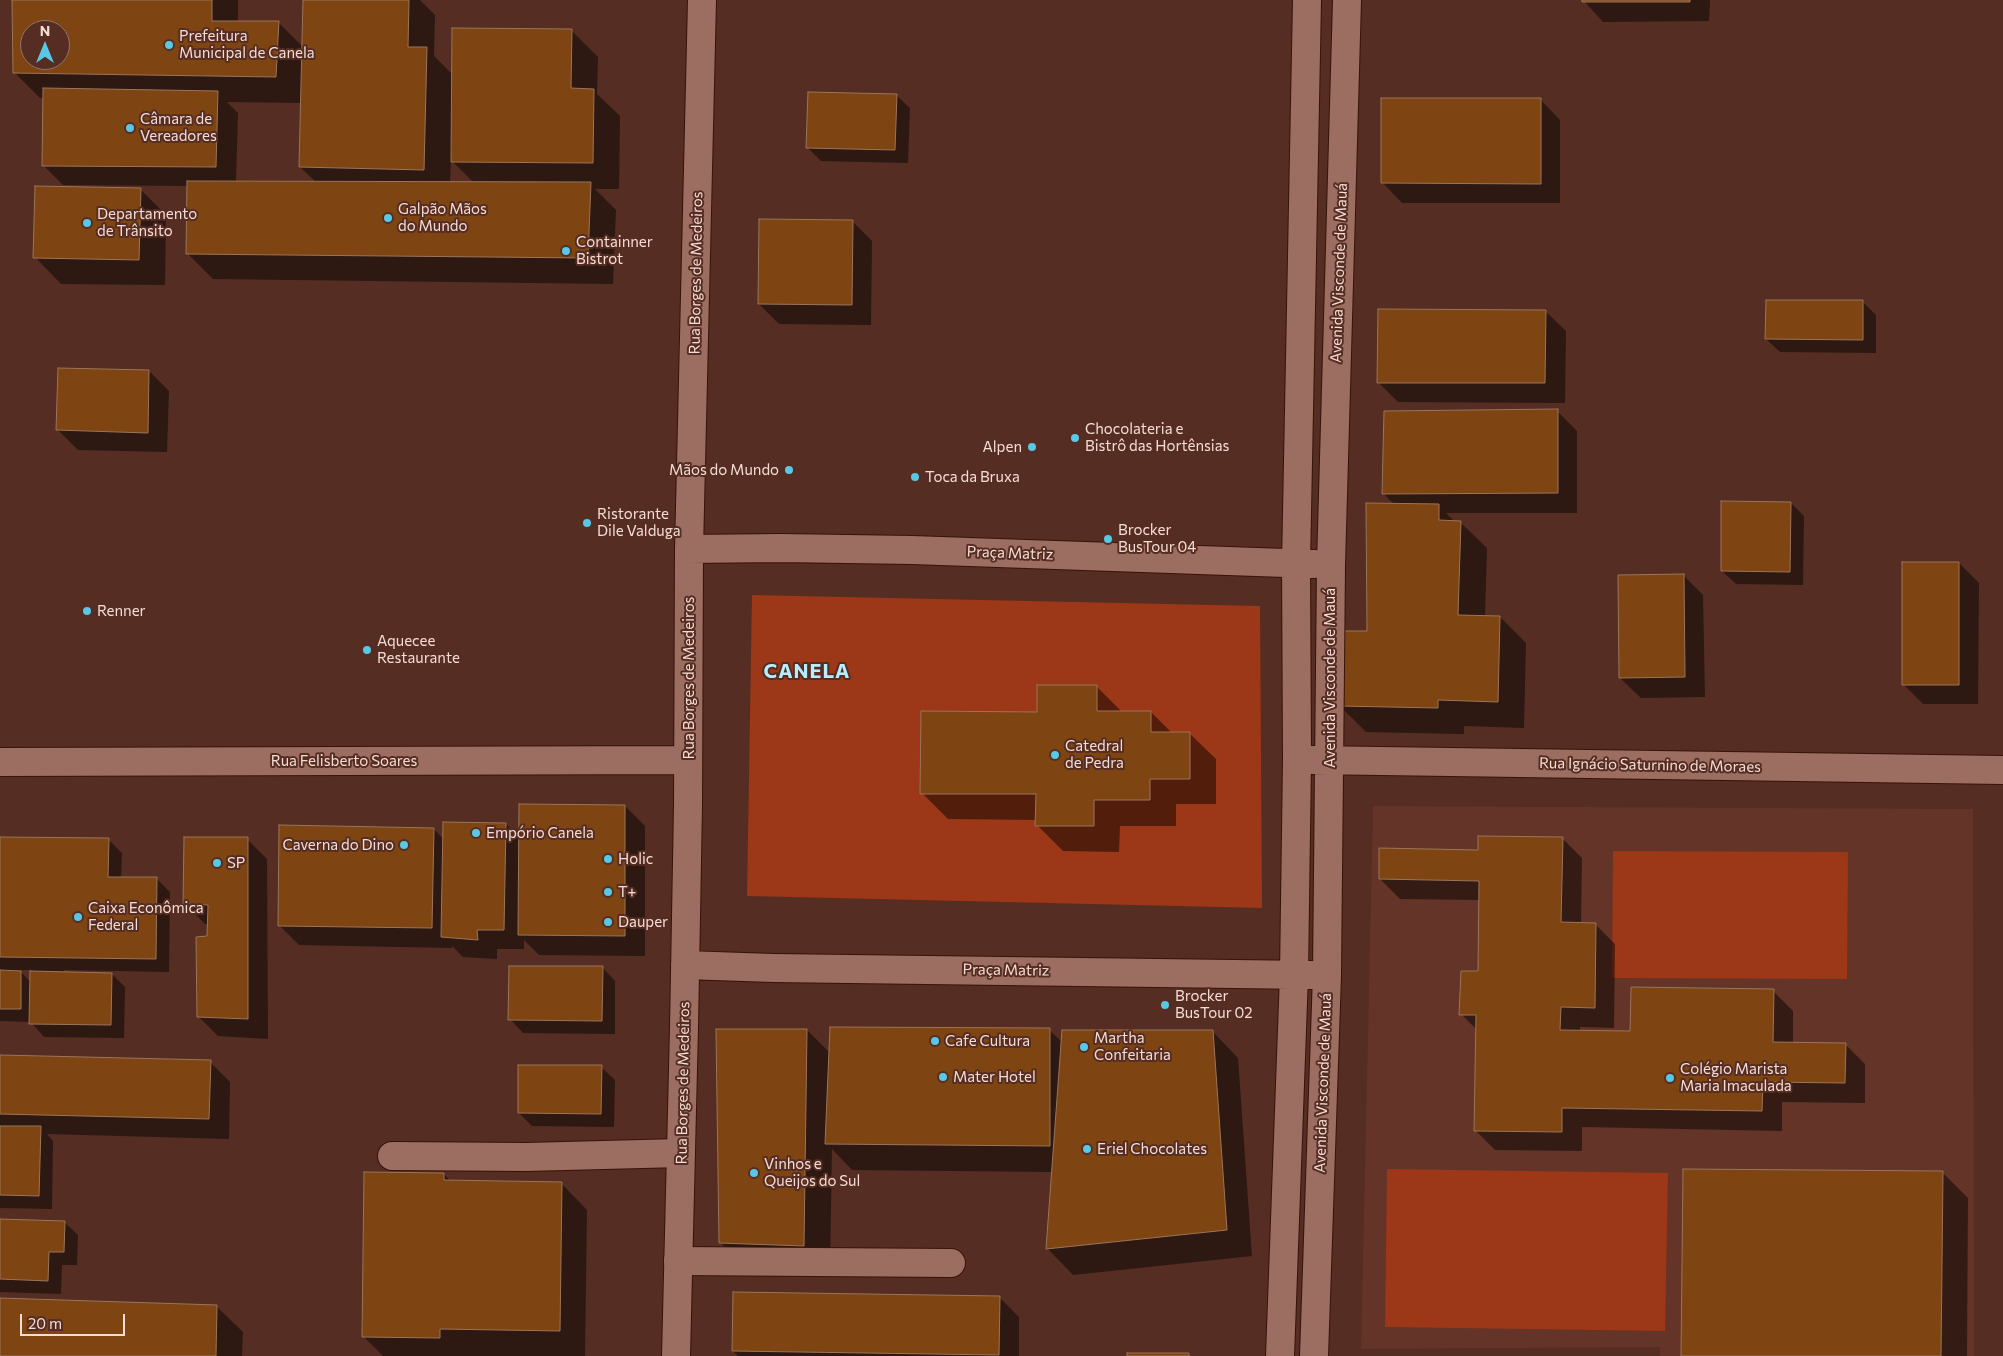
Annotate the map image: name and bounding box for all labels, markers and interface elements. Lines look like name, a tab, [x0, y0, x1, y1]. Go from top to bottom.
north arrow	[20, 20, 70, 70]
text: N	[40, 22, 50, 39]
place label: Prefeitura Municipal de Canela	[179, 27, 315, 62]
marker: Prefeitura Municipal de Canela	[163, 39, 175, 51]
place label: Câmara de Vereadores	[140, 110, 217, 145]
marker: Câmara de Vereadores	[124, 122, 136, 134]
street label: Avenida Visconde de Mauá	[1327, 183, 1351, 363]
street label: Rua Borges de Medeiros	[686, 191, 706, 355]
place label: Galpão Mãos do Mundo	[398, 200, 487, 235]
place label: Departamento de Trânsito	[97, 205, 197, 240]
marker: Galpão Mãos do Mundo	[382, 212, 394, 224]
marker: Departamento de Trânsito	[81, 217, 93, 229]
place label: Containner Bistrot	[576, 233, 653, 268]
marker: Containner Bistrot	[560, 245, 572, 257]
place label: Chocolateria e Bistrô das Hortênsias	[1085, 420, 1229, 455]
marker: Chocolateria e Bistrô das Hortênsias	[1069, 432, 1081, 444]
place label: Alpen	[982, 438, 1022, 456]
marker: Alpen	[1026, 441, 1038, 453]
place label: Mãos do Mundo	[669, 461, 779, 479]
marker: Mãos do Mundo	[783, 464, 795, 476]
place label: Toca da Bruxa	[925, 468, 1020, 486]
marker: Toca da Bruxa	[909, 471, 921, 483]
place label: Ristorante Dile Valduga	[597, 505, 681, 540]
marker: Ristorante Dile Valduga	[581, 517, 593, 529]
place label: Brocker BusTour 04	[1118, 521, 1196, 556]
marker: Brocker BusTour 04	[1102, 533, 1114, 545]
street label: Praça Matriz	[966, 542, 1054, 564]
street label: Avenida Visconde de Mauá	[1321, 588, 1339, 768]
street label: Rua Borges de Medeiros	[680, 597, 698, 759]
place label: Renner	[97, 602, 146, 620]
marker: Renner	[81, 605, 93, 617]
place label: Aquecee Restaurante	[377, 632, 460, 667]
marker: Aquecee Restaurante	[361, 644, 373, 656]
district label: CANELA	[763, 659, 851, 683]
place label: Catedral de Pedra	[1065, 737, 1124, 772]
marker: Catedral de Pedra	[1049, 749, 1061, 761]
street label: Rua Felisberto Soares	[271, 752, 417, 770]
street label: Rua Ignácio Saturnino de Moraes	[1539, 754, 1761, 776]
place label: Empório Canela	[486, 824, 594, 842]
marker: Empório Canela	[470, 827, 482, 839]
place label: Caverna do Dino	[282, 836, 394, 854]
marker: Caverna do Dino	[398, 839, 410, 851]
place label: Holic	[618, 850, 653, 868]
marker: Holic	[602, 853, 614, 865]
place label: SP	[227, 854, 245, 872]
marker: SP	[211, 857, 223, 869]
place label: T+	[618, 883, 636, 901]
marker: T+	[602, 886, 614, 898]
place label: Caixa Econômica Federal	[88, 899, 204, 934]
marker: Caixa Econômica Federal	[72, 911, 84, 923]
place label: Dauper	[618, 913, 668, 931]
marker: Dauper	[602, 916, 614, 928]
street label: Praça Matriz	[962, 960, 1050, 980]
place label: Brocker BusTour 02	[1175, 987, 1253, 1022]
street label: Avenida Visconde de Mauá	[1311, 993, 1335, 1173]
marker: Brocker BusTour 02	[1159, 999, 1171, 1011]
street label: Rua Borges de Medeiros	[673, 1001, 693, 1165]
place label: Martha Confeitaria	[1094, 1029, 1171, 1064]
place label: Cafe Cultura	[945, 1032, 1030, 1050]
marker: Cafe Cultura	[929, 1035, 941, 1047]
marker: Martha Confeitaria	[1078, 1041, 1090, 1053]
place label: Colégio Marista Maria Imaculada	[1680, 1060, 1792, 1095]
place label: Mater Hotel	[953, 1068, 1036, 1086]
marker: Mater Hotel	[937, 1071, 949, 1083]
marker: Colégio Marista Maria Imaculada	[1664, 1072, 1676, 1084]
place label: Eriel Chocolates	[1097, 1140, 1207, 1158]
marker: Eriel Chocolates	[1081, 1143, 1093, 1155]
place label: Vinhos e Queijos do Sul	[764, 1155, 860, 1190]
marker: Vinhos e Queijos do Sul	[748, 1167, 760, 1179]
scale bar	[22, 1304, 128, 1336]
text: 20 m	[28, 1314, 62, 1332]

